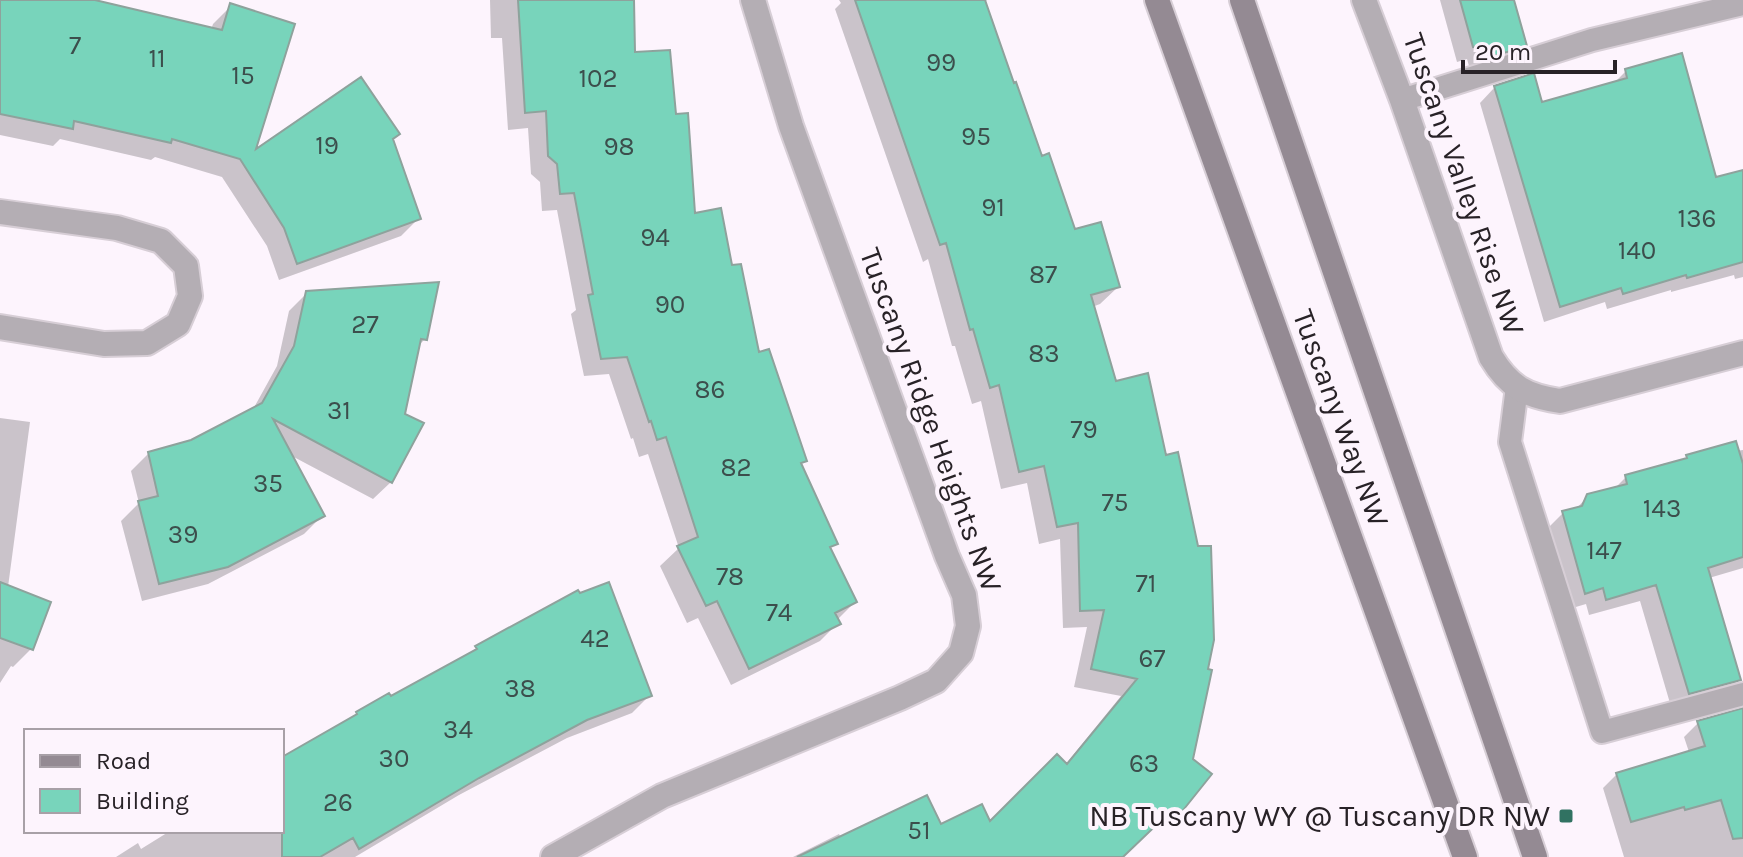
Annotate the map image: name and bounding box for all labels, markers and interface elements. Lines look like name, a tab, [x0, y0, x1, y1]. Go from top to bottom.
scale bar	[1463, 24, 1615, 74]
street label: Tuscany Valley Rise NW	[1395, 28, 1533, 340]
house number: 7	[69, 30, 81, 61]
text: 20 m	[1475, 38, 1531, 66]
house number: 11	[148, 43, 166, 74]
house number: 99	[926, 47, 956, 78]
house number: 15	[231, 60, 255, 91]
house number: 102	[578, 63, 618, 94]
house number: 95	[961, 121, 991, 152]
house number: 19	[315, 130, 339, 161]
house number: 98	[603, 131, 635, 162]
house number: 91	[981, 192, 1005, 223]
house number: 136	[1678, 203, 1716, 234]
house number: 94	[640, 222, 670, 253]
house number: 140	[1618, 235, 1656, 266]
street label: Tuscany Ridge Heights NW	[852, 243, 1010, 597]
house number: 87	[1029, 259, 1057, 290]
house number: 90	[655, 289, 685, 320]
street label: Tuscany Way NW	[1285, 304, 1397, 532]
house number: 27	[351, 309, 379, 340]
house number: 83	[1028, 338, 1060, 369]
house number: 86	[695, 374, 725, 405]
house number: 31	[327, 395, 351, 426]
house number: 79	[1070, 414, 1098, 445]
house number: 82	[720, 452, 752, 483]
house number: 35	[253, 468, 283, 499]
house number: 75	[1102, 487, 1128, 518]
house number: 143	[1643, 493, 1681, 524]
house number: 39	[168, 519, 198, 550]
house number: 147	[1586, 535, 1622, 566]
house number: 78	[716, 561, 744, 592]
house number: 71	[1136, 568, 1156, 599]
house number: 74	[766, 597, 792, 628]
house number: 42	[580, 623, 610, 654]
house number: 67	[1138, 643, 1166, 674]
house number: 38	[504, 673, 536, 704]
house number: 34	[443, 714, 473, 745]
legend	[24, 729, 284, 833]
house number: 30	[379, 743, 409, 774]
text: Road	[96, 747, 151, 775]
house number: 63	[1129, 748, 1159, 779]
text: Building	[96, 787, 189, 815]
house number: 26	[323, 787, 353, 818]
place label: NB Tuscany WY @ Tuscany DR NW	[1089, 798, 1550, 834]
marker: NB Tuscany WY @ Tuscany DR NW	[1557, 807, 1575, 825]
house number: 51	[907, 815, 931, 846]

